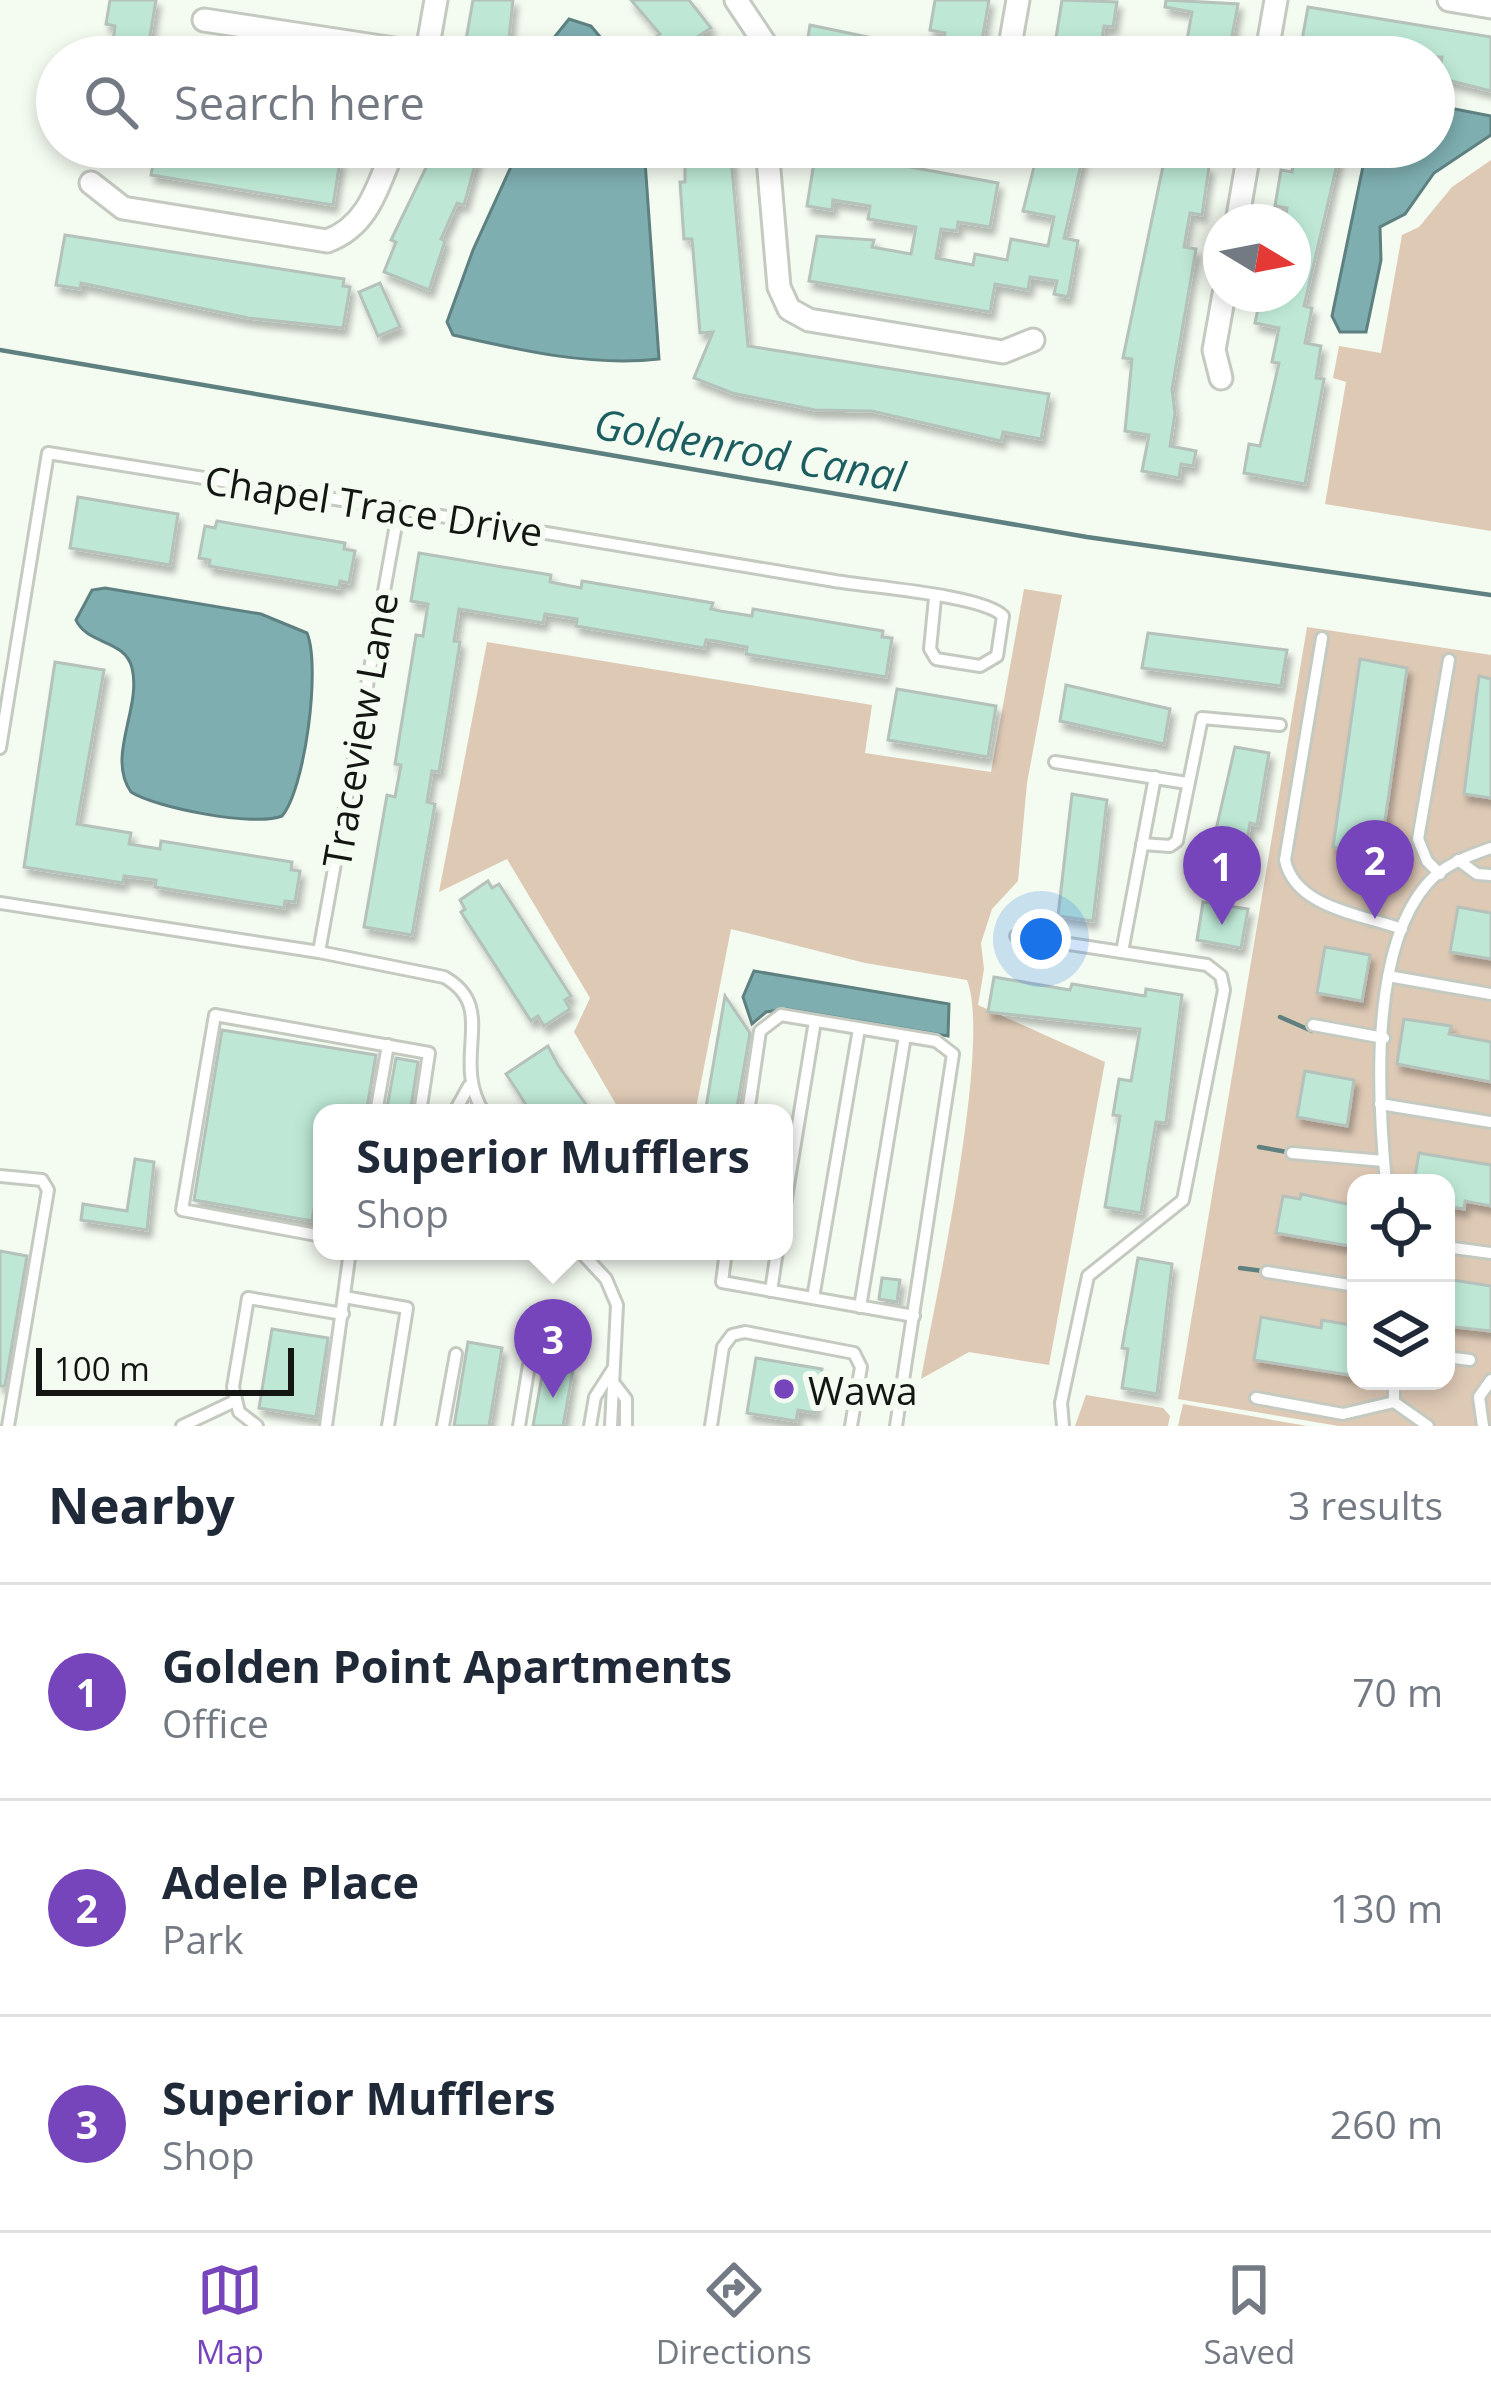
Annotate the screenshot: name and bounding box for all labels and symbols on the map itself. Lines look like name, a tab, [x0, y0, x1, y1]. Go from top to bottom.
north arrow	[1203, 204, 1311, 312]
water label: Goldenrod Canal	[590, 394, 911, 505]
street label: Chapel Trace Drive	[201, 452, 547, 558]
street label: Traceview Lane	[309, 588, 409, 872]
pin: 2	[1336, 820, 1414, 919]
pin: 1	[1183, 826, 1261, 925]
your location	[1011, 909, 1071, 969]
pin: 3	[514, 1299, 592, 1398]
scale bar	[36, 1342, 294, 1395]
place label: Wawa	[808, 1363, 918, 1416]
marker: Wawa	[771, 1376, 797, 1402]

